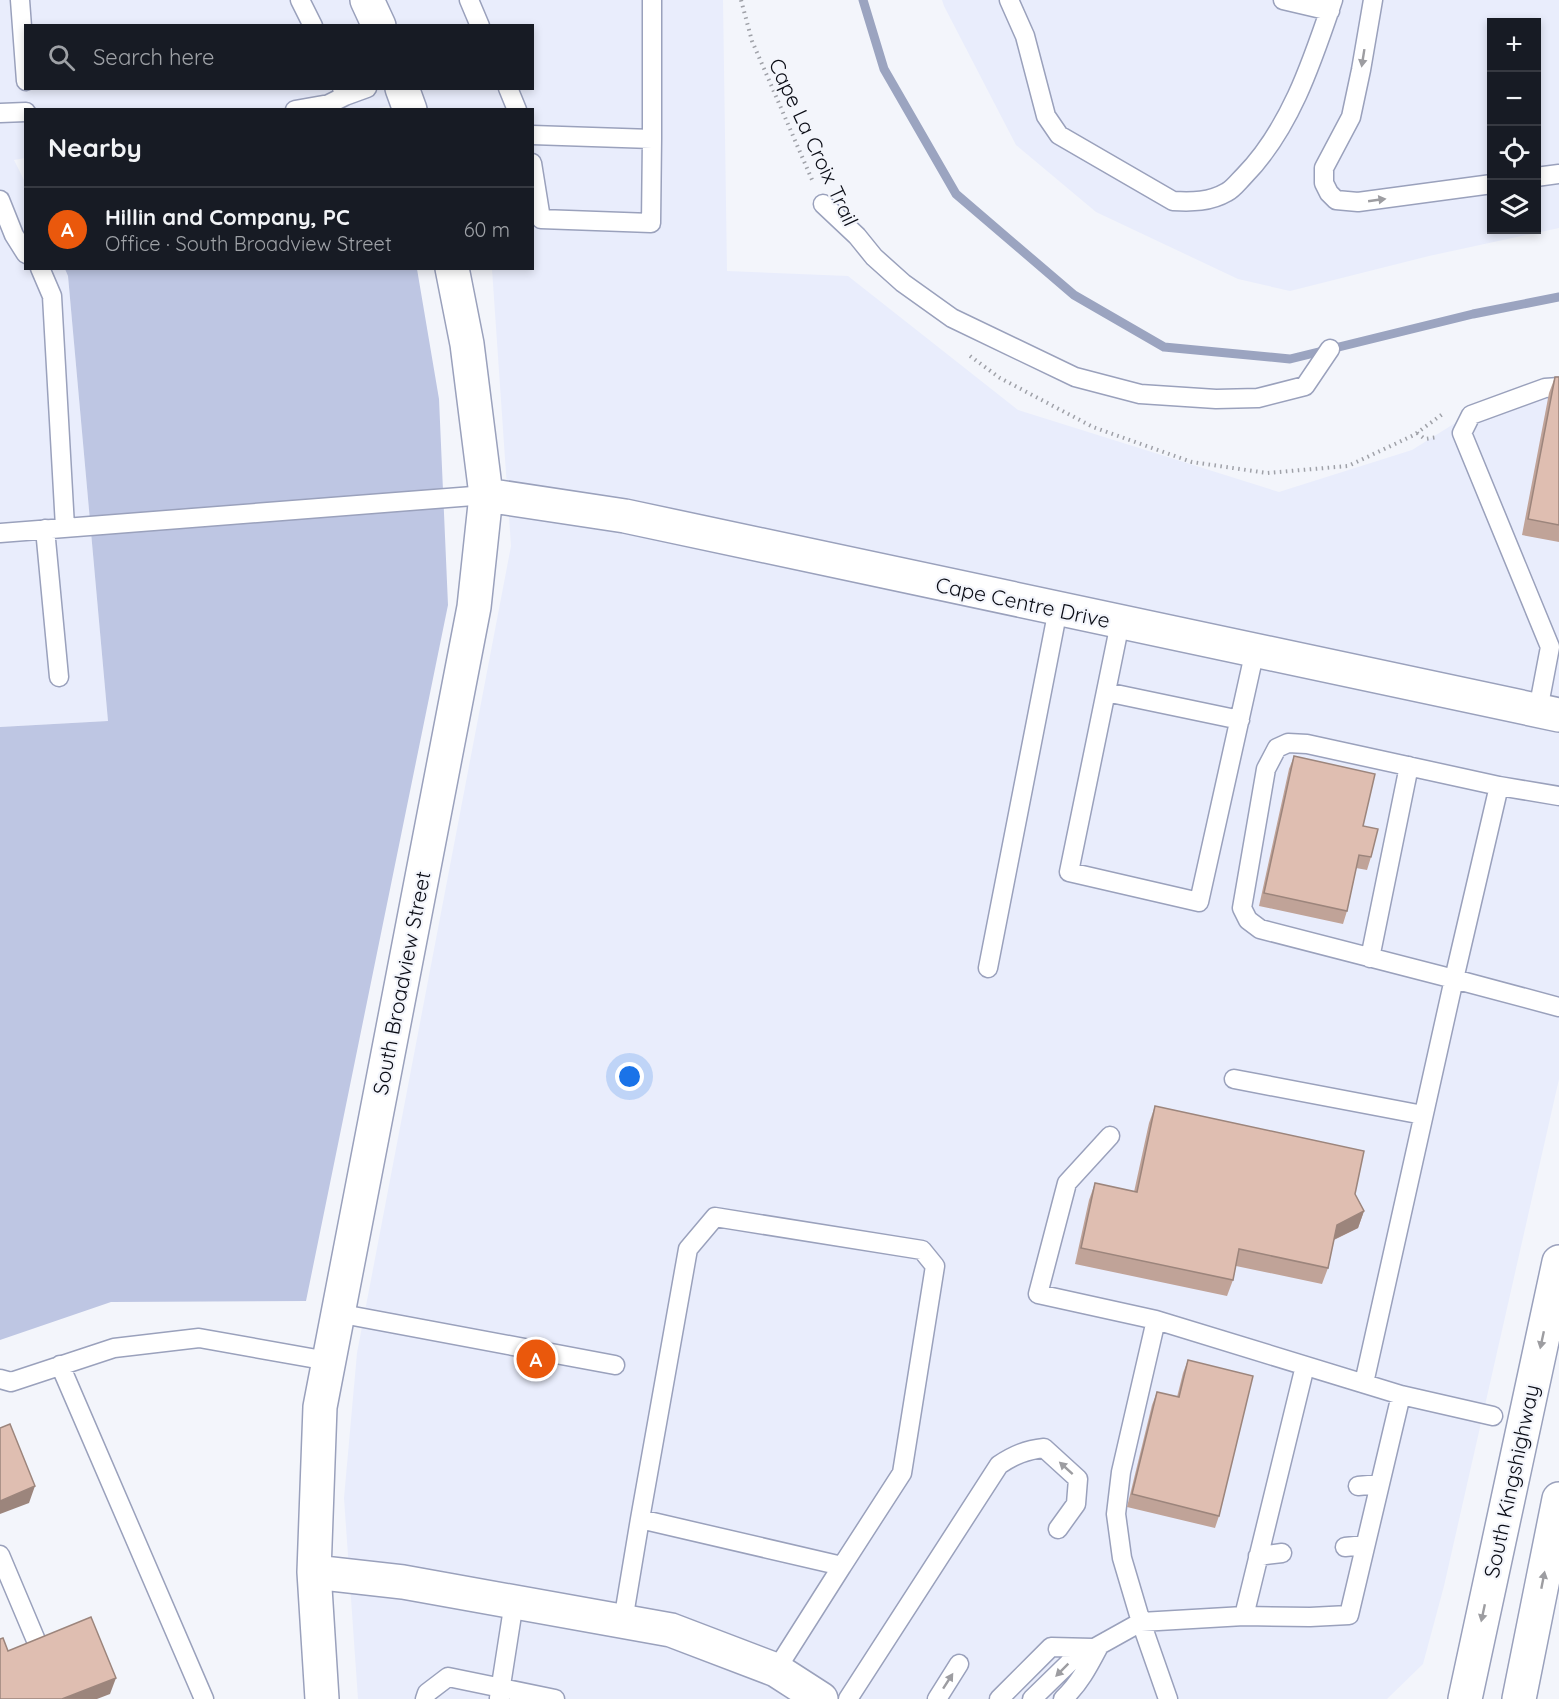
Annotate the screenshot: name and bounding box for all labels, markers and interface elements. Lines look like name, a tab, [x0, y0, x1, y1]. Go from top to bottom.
map controls	[1487, 18, 1541, 234]
button: +	[1487, 18, 1541, 72]
search box	[24, 24, 534, 90]
icon: search	[45, 41, 78, 74]
text: Search here	[93, 43, 214, 71]
one-way arrow	[1359, 48, 1368, 67]
street label: Cape La Croix Trail	[764, 54, 864, 230]
button: −	[1487, 72, 1541, 126]
button: locate	[1487, 126, 1541, 180]
text: Nearby	[48, 131, 142, 164]
button: layers	[1487, 180, 1541, 234]
one-way arrow	[1367, 195, 1386, 204]
text: Hillin and Company, PC	[105, 203, 350, 231]
text: A	[61, 217, 74, 242]
text: 60 m	[464, 217, 510, 242]
text: Office · South Broadview Street	[105, 231, 392, 256]
street label: Cape Centre Drive	[934, 571, 1112, 633]
street label: South Broadview Street	[367, 869, 435, 1097]
your location	[615, 1062, 644, 1091]
one-way arrow	[1537, 1331, 1546, 1350]
pin: A	[516, 1336, 556, 1382]
street label: South Kingshighway	[1478, 1382, 1544, 1580]
one-way arrow	[1059, 1462, 1074, 1475]
one-way arrow	[1539, 1570, 1548, 1589]
one-way arrow	[1477, 1604, 1487, 1622]
one-way arrow	[1055, 1663, 1070, 1677]
one-way arrow	[942, 1673, 953, 1690]

